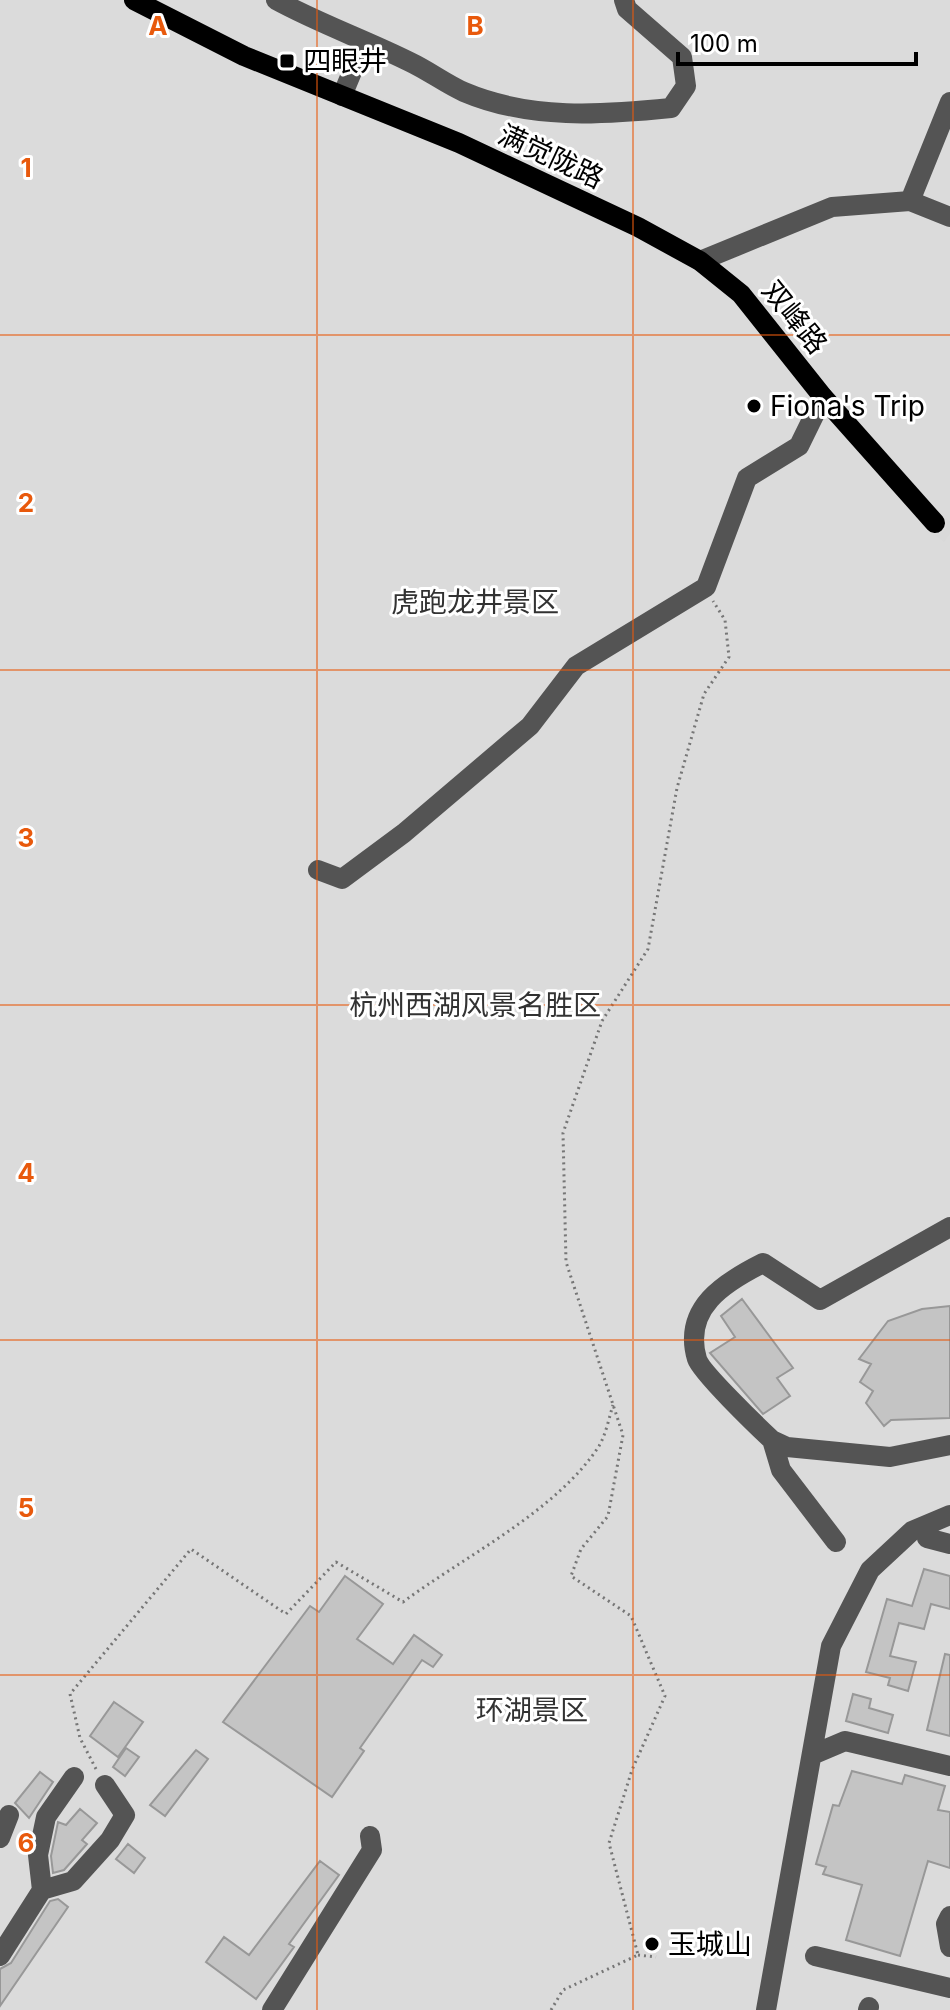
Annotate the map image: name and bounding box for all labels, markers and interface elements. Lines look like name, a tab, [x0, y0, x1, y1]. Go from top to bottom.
text: A	[148, 10, 168, 41]
text: B	[466, 10, 484, 41]
scale bar	[678, 16, 916, 66]
text: 100 m	[690, 29, 758, 58]
place label: 四眼井	[303, 44, 387, 78]
marker: 四眼井	[278, 52, 296, 70]
street label: 满觉陇路	[493, 117, 609, 195]
text: 1	[20, 152, 32, 183]
street label: 双峰路	[755, 274, 835, 360]
place label: Fiona's Trip	[770, 389, 925, 423]
marker: Fiona's Trip	[745, 397, 763, 415]
text: 2	[18, 487, 34, 518]
park label: 虎跑龙井景区	[391, 585, 559, 619]
text: 3	[18, 822, 34, 853]
park label: 杭州西湖风景名胜区	[349, 988, 601, 1022]
text: 4	[17, 1157, 35, 1188]
text: 5	[18, 1492, 34, 1523]
park label: 环湖景区	[476, 1693, 588, 1727]
text: 6	[18, 1827, 34, 1858]
place label: 玉城山	[668, 1927, 752, 1961]
marker: 玉城山	[643, 1935, 661, 1953]

